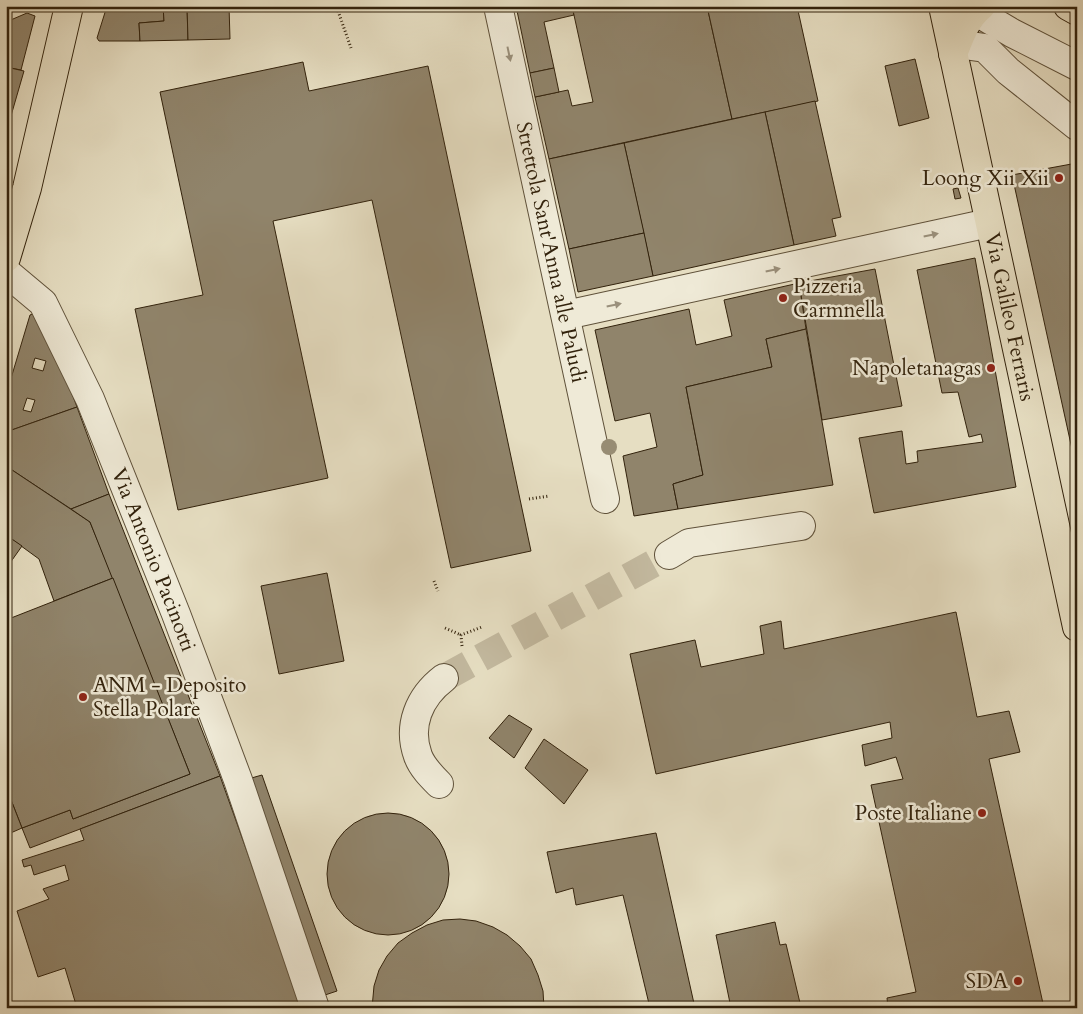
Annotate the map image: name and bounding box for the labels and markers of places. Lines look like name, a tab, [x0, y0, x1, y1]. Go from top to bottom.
place label: Loong Xii Xii	[922, 164, 1049, 193]
marker: Loong Xii Xii	[1053, 172, 1065, 184]
place label: Pizzeria Carmnella	[793, 272, 885, 325]
marker: Pizzeria Carmnella	[777, 292, 789, 304]
place label: Napoletanagas	[852, 354, 981, 383]
marker: Napoletanagas	[985, 362, 997, 374]
place label: ANM - Deposito Stella Polare	[93, 671, 246, 724]
marker: ANM - Deposito Stella Polare	[77, 691, 89, 703]
place label: Poste Italiane	[855, 799, 972, 828]
marker: Poste Italiane	[976, 807, 988, 819]
place label: SDA	[965, 967, 1008, 996]
marker: SDA	[1012, 975, 1024, 987]

